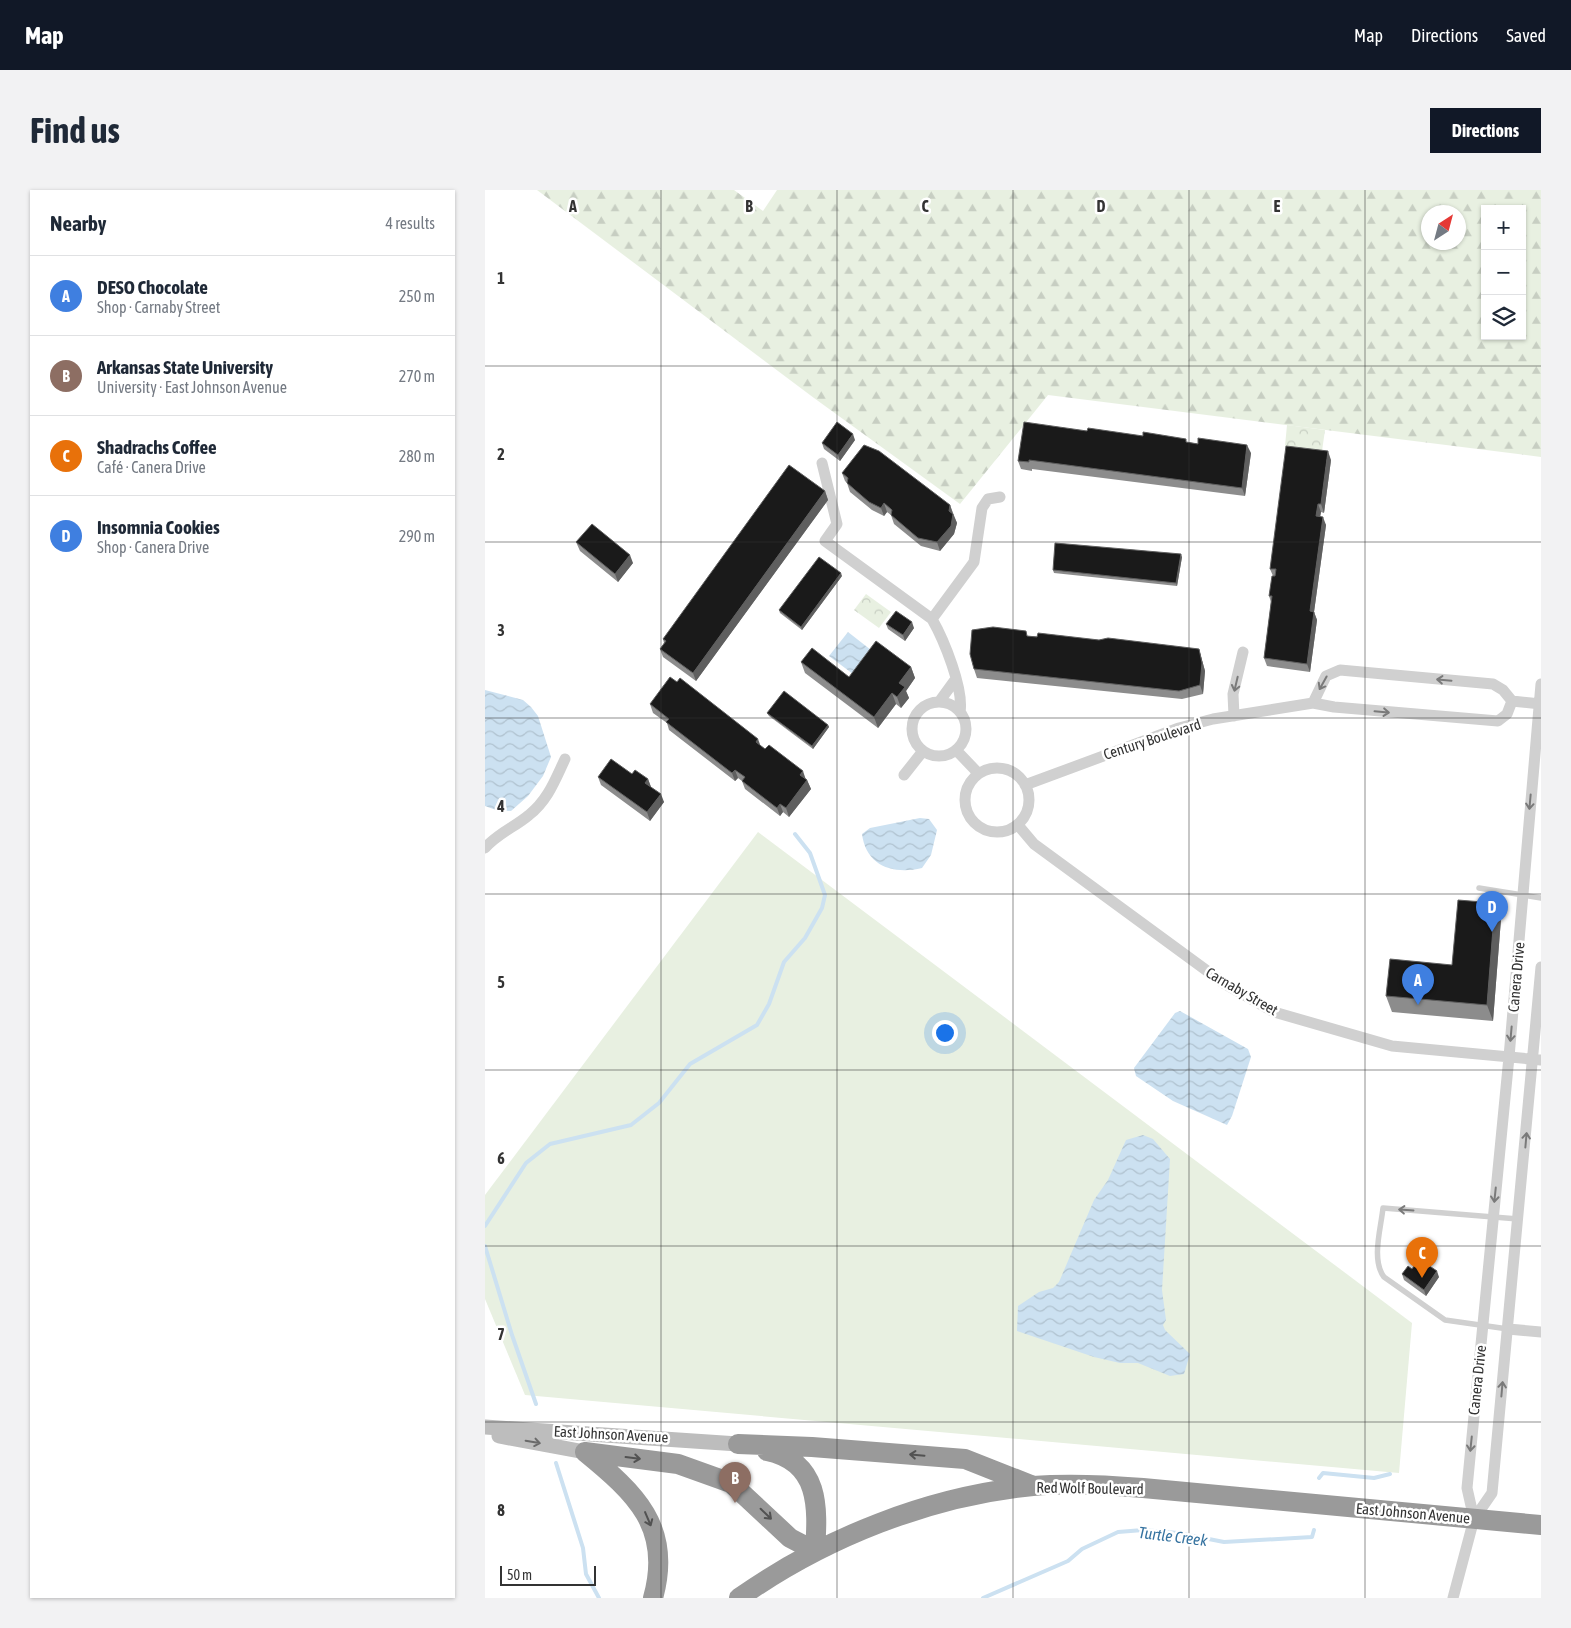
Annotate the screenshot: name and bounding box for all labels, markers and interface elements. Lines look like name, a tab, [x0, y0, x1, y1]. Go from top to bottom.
text: Map	[25, 22, 64, 49]
text: Map	[1354, 25, 1383, 46]
text: Directions	[1411, 25, 1478, 46]
text: Saved	[1506, 25, 1546, 46]
button: Directions	[1430, 108, 1541, 153]
text: Find us	[30, 110, 120, 150]
text: A	[568, 197, 577, 215]
text: B	[745, 197, 753, 215]
text: C	[921, 197, 929, 215]
text: D	[1097, 197, 1106, 215]
text: E	[1274, 197, 1281, 215]
north arrow	[1421, 205, 1466, 250]
map controls	[1481, 205, 1526, 340]
button: +	[1481, 205, 1526, 250]
text: Nearby	[50, 211, 106, 235]
text: 4 results	[385, 214, 435, 232]
button: −	[1481, 250, 1526, 295]
text: 1	[497, 269, 505, 287]
text: DESO Chocolate	[97, 276, 208, 298]
text: A	[62, 287, 70, 305]
text: 250 m	[399, 287, 435, 305]
button: layers	[1481, 295, 1526, 340]
text: Shop · Carnaby Street	[97, 298, 220, 316]
text: Arkansas State University	[97, 356, 273, 378]
text: B	[62, 367, 70, 385]
text: 270 m	[399, 367, 435, 385]
text: University · East Johnson Avenue	[97, 378, 287, 396]
text: Shadrachs Coffee	[97, 436, 217, 458]
text: 2	[497, 445, 505, 463]
text: C	[62, 447, 70, 465]
text: 280 m	[399, 447, 435, 465]
text: Café · Canera Drive	[97, 458, 206, 476]
text: Insomnia Cookies	[97, 516, 220, 538]
text: D	[62, 527, 70, 545]
text: 290 m	[399, 527, 435, 545]
text: Shop · Canera Drive	[97, 538, 209, 556]
text: 3	[497, 621, 505, 639]
one-way arrow	[1231, 675, 1240, 691]
one-way arrow	[1436, 675, 1452, 684]
one-way arrow	[1318, 676, 1328, 690]
one-way arrow	[1374, 707, 1390, 717]
street label: Century Boulevard	[1101, 715, 1203, 763]
one-way arrow	[1525, 794, 1535, 810]
text: 4	[496, 797, 505, 815]
pin: D	[1476, 891, 1508, 932]
street label: Canera Drive	[1504, 941, 1528, 1013]
street label: Carnaby Street	[1203, 964, 1281, 1018]
pin: A	[1402, 964, 1434, 1005]
text: 5	[497, 973, 505, 991]
your location	[932, 1020, 958, 1046]
one-way arrow	[1506, 1025, 1516, 1041]
one-way arrow	[1521, 1132, 1530, 1148]
text: 6	[497, 1149, 505, 1167]
one-way arrow	[1490, 1187, 1500, 1203]
one-way arrow	[1398, 1205, 1414, 1214]
pin: C	[1406, 1237, 1438, 1278]
text: 7	[497, 1325, 505, 1343]
street label: Canera Drive	[1465, 1344, 1489, 1416]
one-way arrow	[1497, 1381, 1507, 1397]
street label: East Johnson Avenue	[553, 1423, 669, 1445]
one-way arrow	[1466, 1436, 1476, 1452]
one-way arrow	[525, 1438, 541, 1448]
one-way arrow	[909, 1451, 925, 1460]
one-way arrow	[625, 1453, 641, 1463]
pin: B	[719, 1462, 751, 1503]
street label: Red Wolf Boulevard	[1036, 1479, 1144, 1497]
street label: East Johnson Avenue	[1355, 1500, 1471, 1526]
text: 8	[497, 1501, 505, 1519]
one-way arrow	[759, 1508, 772, 1520]
one-way arrow	[643, 1511, 653, 1526]
water label: Turtle Creek	[1138, 1523, 1209, 1549]
scale bar	[500, 1563, 596, 1586]
text: 50 m	[507, 1567, 532, 1583]

